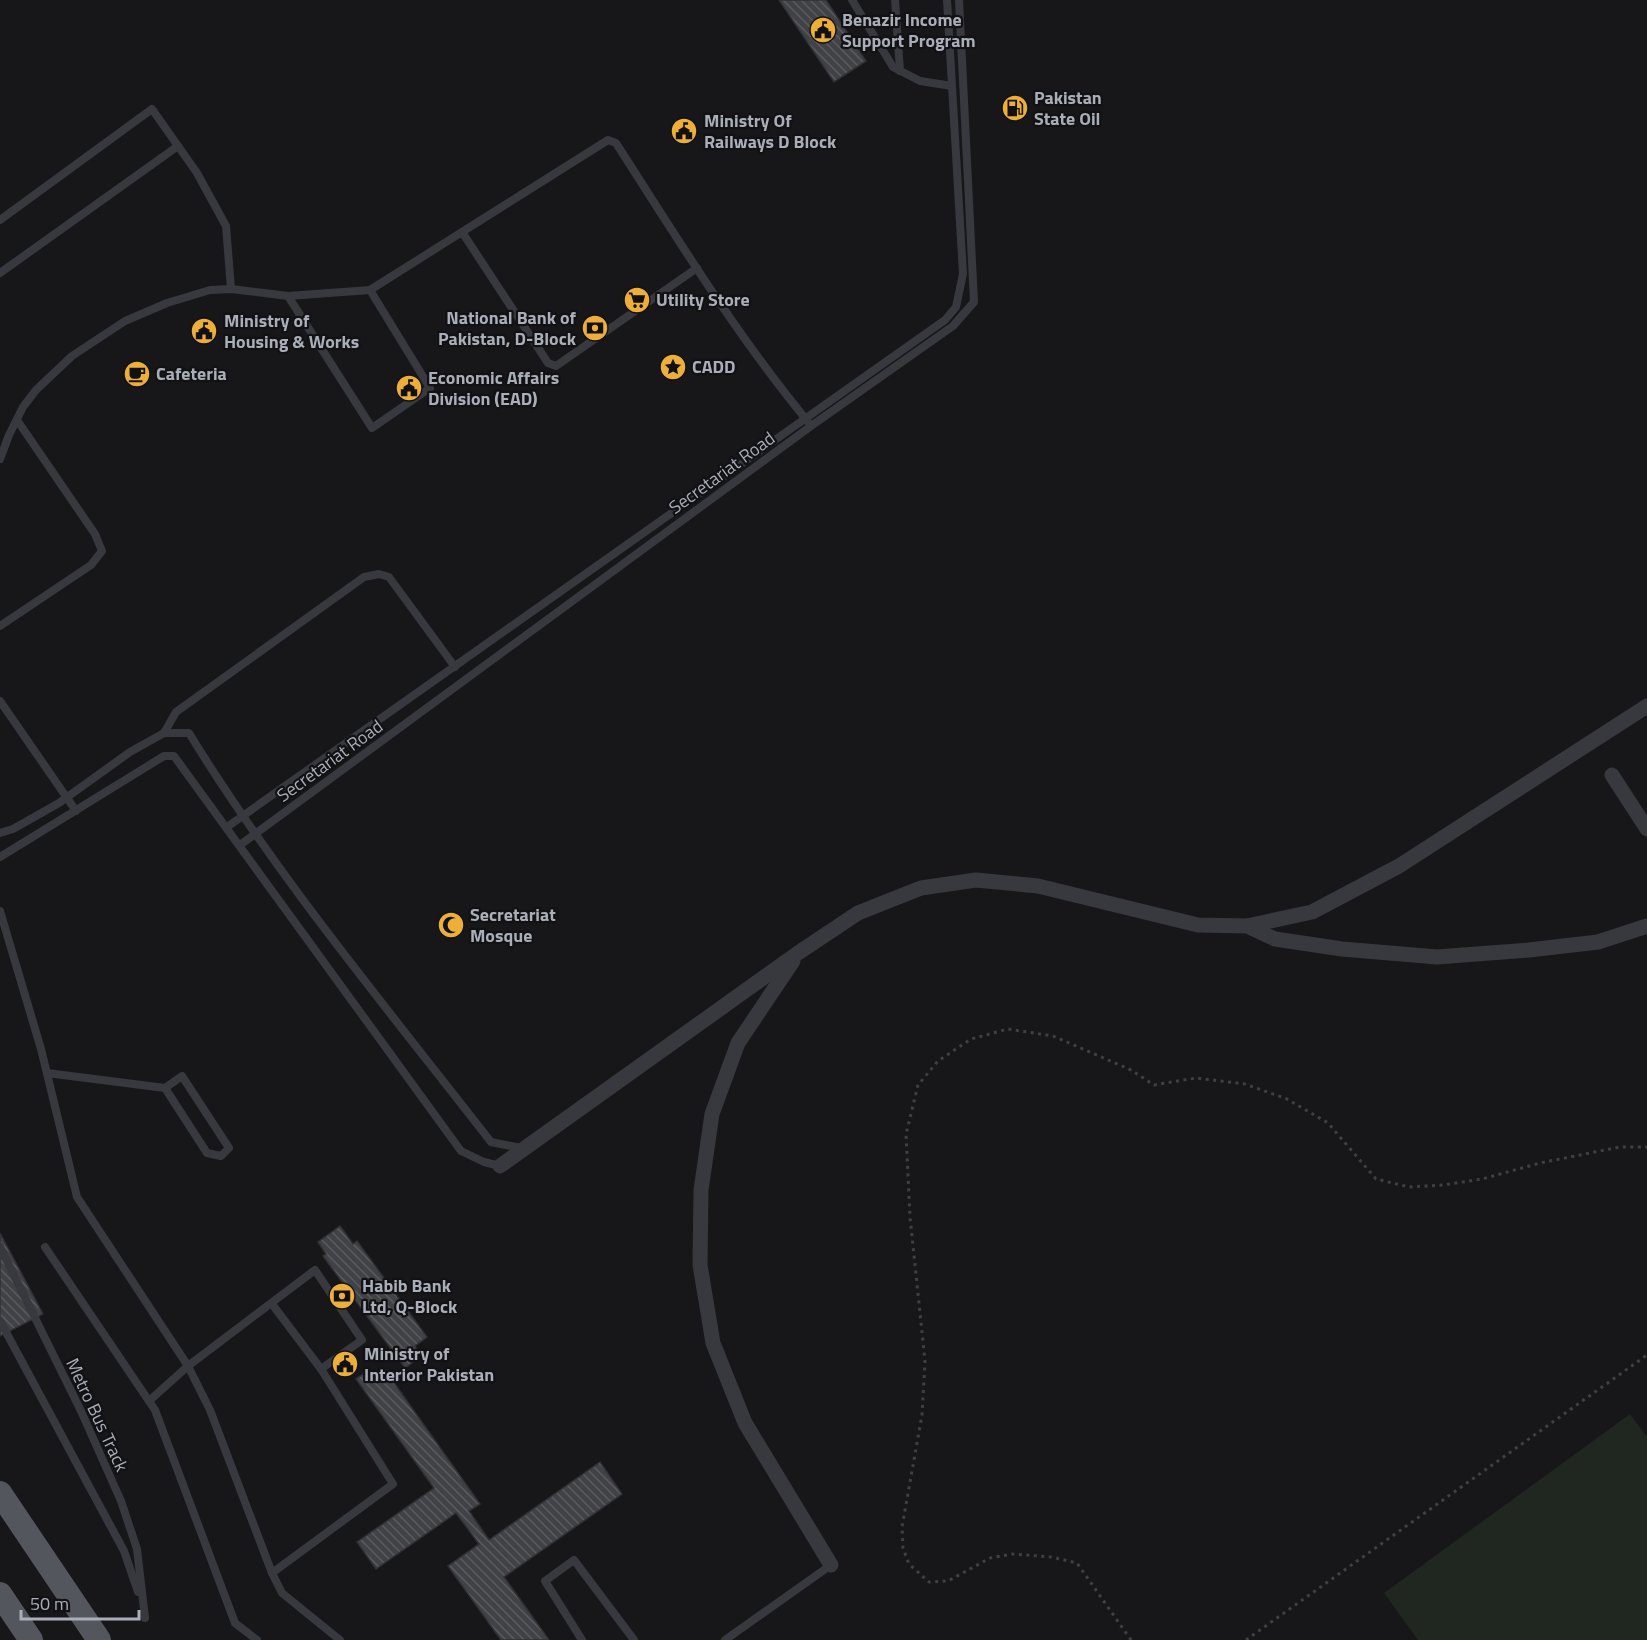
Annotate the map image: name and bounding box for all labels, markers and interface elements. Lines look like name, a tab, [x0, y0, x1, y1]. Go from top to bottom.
place label: Benazir Income Support Program	[842, 6, 976, 54]
public building icon: Benazir Income Support Program	[808, 15, 838, 45]
place label: Pakistan State Oil	[1034, 84, 1102, 132]
fuel station icon: Pakistan State Oil	[1000, 93, 1030, 123]
place label: Ministry Of Railways D Block	[704, 107, 837, 155]
public building icon: Ministry Of Railways D Block	[669, 116, 699, 146]
supermarket icon: Utility Store	[622, 285, 652, 315]
place label: Utility Store	[656, 286, 750, 313]
place label: National Bank of Pakistan, D-Block	[438, 304, 577, 352]
place label: Ministry of Housing & Works	[224, 307, 359, 355]
bank icon: National Bank of Pakistan, D-Block	[580, 313, 610, 343]
public building icon: Ministry of Housing & Works	[189, 316, 219, 346]
place icon: CADD	[658, 352, 688, 382]
place label: CADD	[692, 353, 736, 380]
cafe icon: Cafeteria	[122, 359, 152, 389]
place label: Cafeteria	[156, 360, 227, 387]
place label: Economic Affairs Division (EAD)	[428, 364, 559, 412]
public building icon: Economic Affairs Division (EAD)	[394, 373, 424, 403]
street label: Secretariat Road	[663, 425, 780, 520]
street label: Secretariat Road	[271, 713, 388, 808]
place label: Secretariat Mosque	[470, 901, 556, 949]
mosque icon: Secretariat Mosque	[436, 910, 466, 940]
place label: Habib Bank Ltd, Q-Block	[362, 1272, 458, 1320]
bank icon: Habib Bank Ltd, Q-Block	[327, 1281, 357, 1311]
place label: Ministry of Interior Pakistan	[364, 1340, 494, 1388]
public building icon: Ministry of Interior Pakistan	[330, 1349, 360, 1379]
street label: Metro Bus Track	[59, 1354, 136, 1476]
scale bar	[21, 1583, 140, 1621]
text: 50 m	[30, 1590, 69, 1617]

